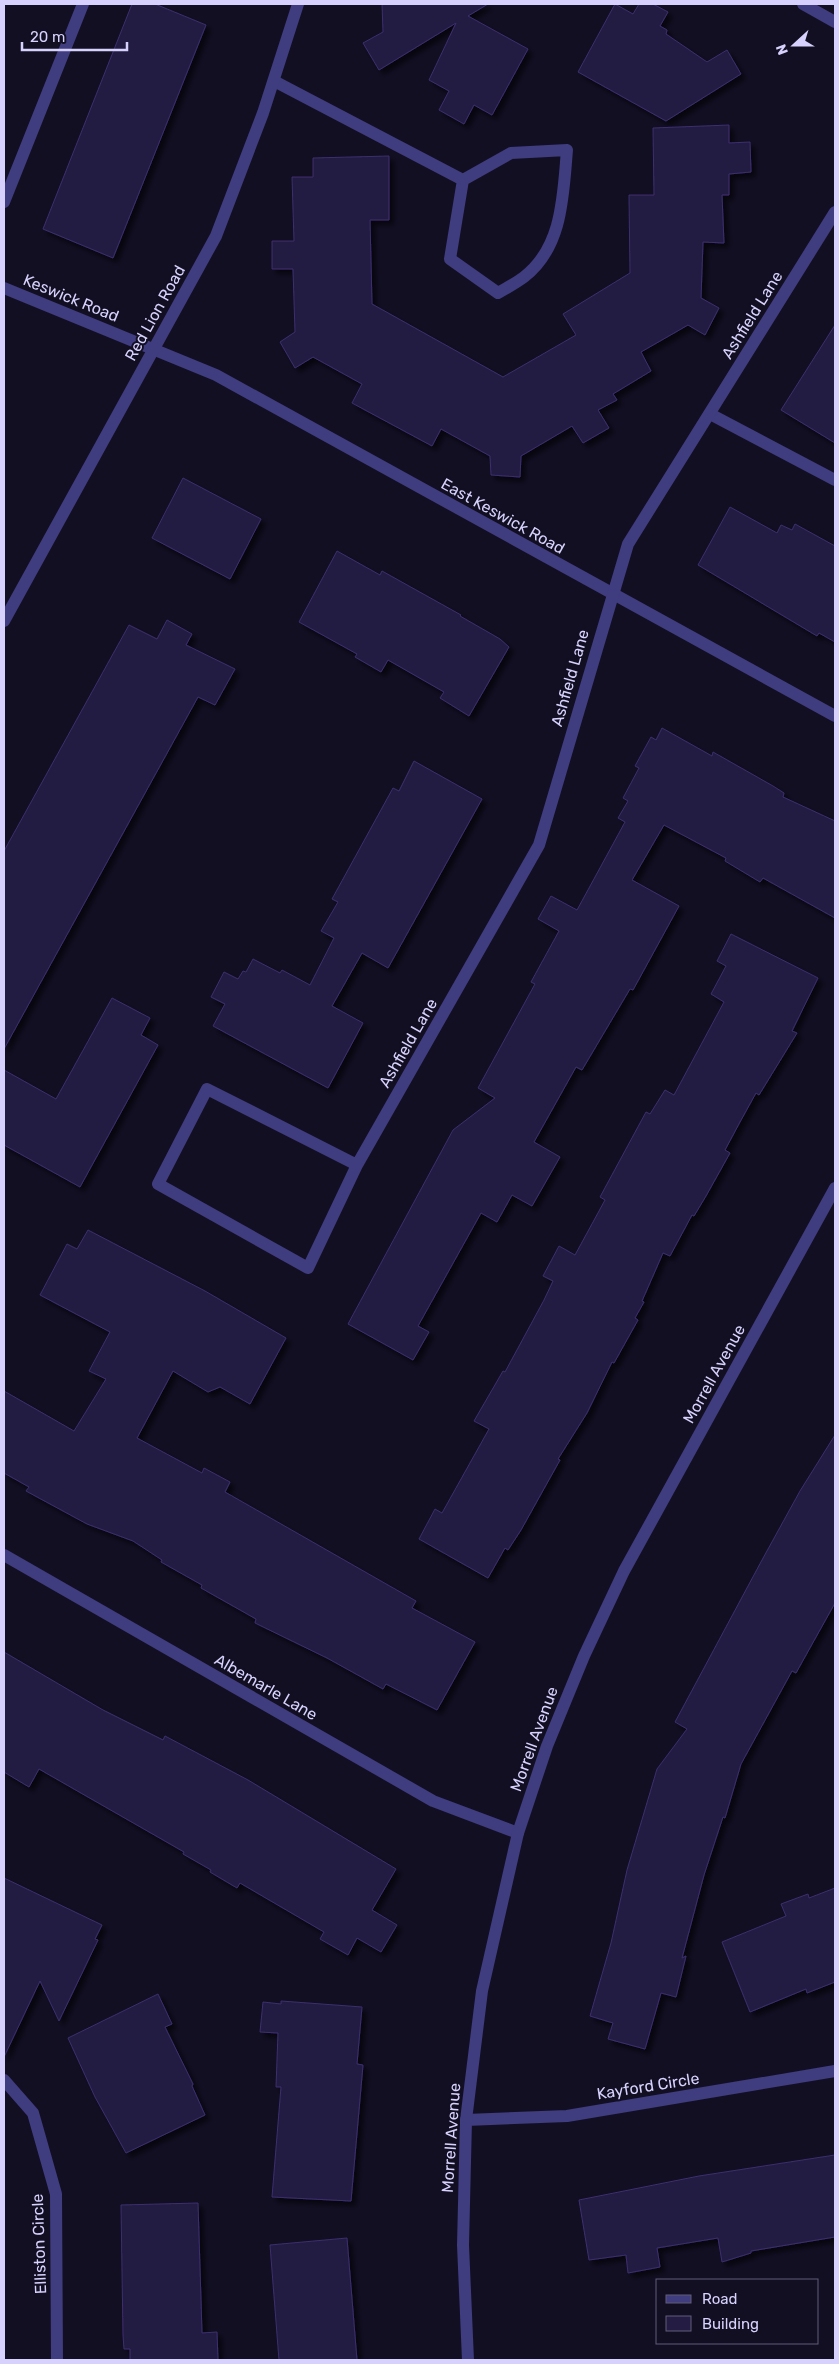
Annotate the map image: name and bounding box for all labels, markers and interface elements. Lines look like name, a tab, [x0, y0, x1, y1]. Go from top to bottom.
scale bar	[22, 20, 128, 52]
north arrow	[769, 20, 819, 70]
text: 20 m	[30, 28, 65, 46]
text: N	[773, 42, 792, 57]
street label: Red Lion Road	[121, 262, 189, 364]
street label: Ashfield Lane	[717, 268, 787, 362]
street label: Keswick Road	[20, 270, 122, 326]
street label: East Keswick Road	[438, 474, 568, 558]
street label: Ashfield Lane	[547, 627, 593, 729]
street label: Ashfield Lane	[375, 995, 441, 1091]
street label: Morrell Avenue	[679, 1321, 749, 1427]
street label: Albemarle Lane	[211, 1650, 321, 1724]
street label: Morrell Avenue	[506, 1684, 562, 1794]
street label: Kayford Circle	[595, 2069, 701, 2103]
street label: Morrell Avenue	[438, 2082, 464, 2194]
street label: Elliston Circle	[28, 2193, 50, 2295]
legend	[656, 2279, 819, 2344]
text: Road	[702, 2290, 738, 2308]
text: Building	[702, 2315, 759, 2333]

